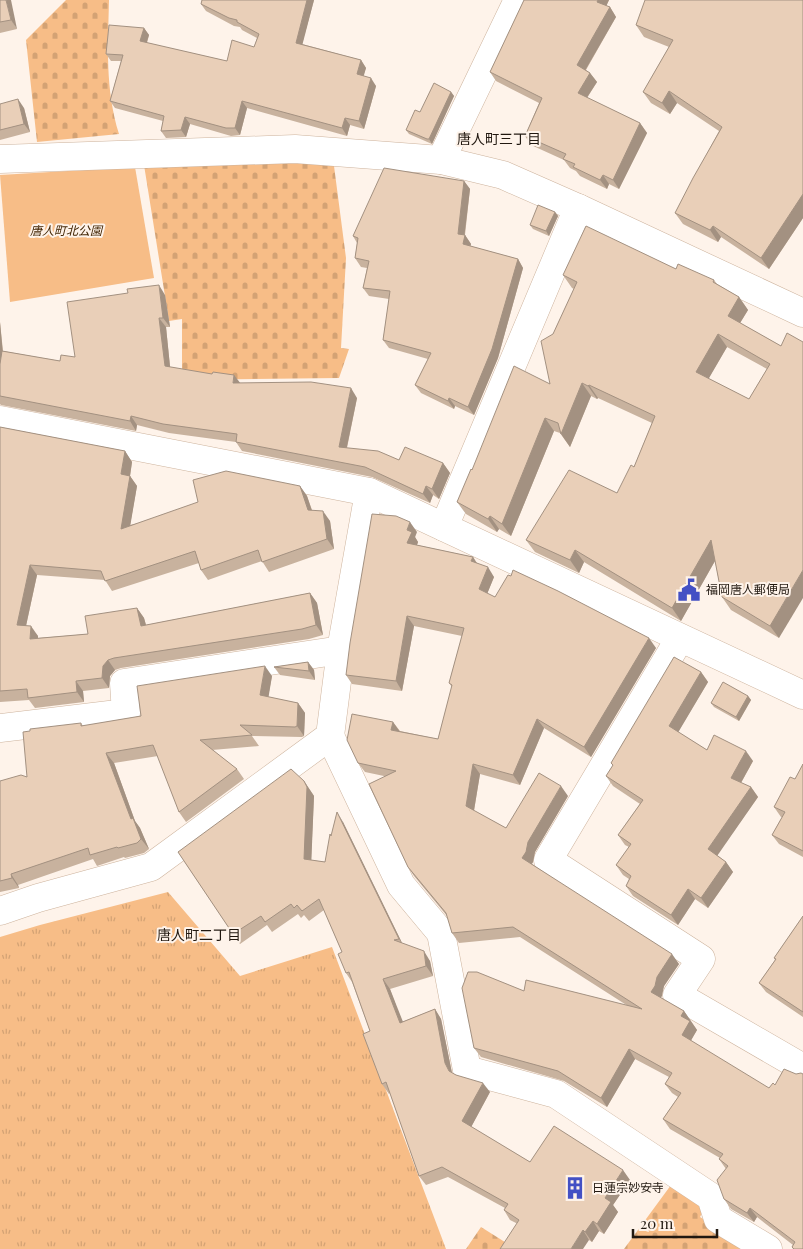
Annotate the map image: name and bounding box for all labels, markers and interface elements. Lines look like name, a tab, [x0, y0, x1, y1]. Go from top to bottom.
district label: 唐人町三丁目	[457, 129, 541, 148]
park label: 唐人町北公園	[30, 222, 104, 238]
public building icon: 福岡唐人郵便局	[676, 577, 702, 603]
place label: 福岡唐人郵便局	[706, 581, 790, 597]
district label: 唐人町二丁目	[157, 925, 241, 944]
building icon: 日蓮宗妙安寺	[562, 1175, 588, 1201]
place label: 日蓮宗妙安寺	[592, 1179, 664, 1195]
scale bar	[633, 1206, 717, 1238]
text: 20 m	[640, 1213, 674, 1233]

